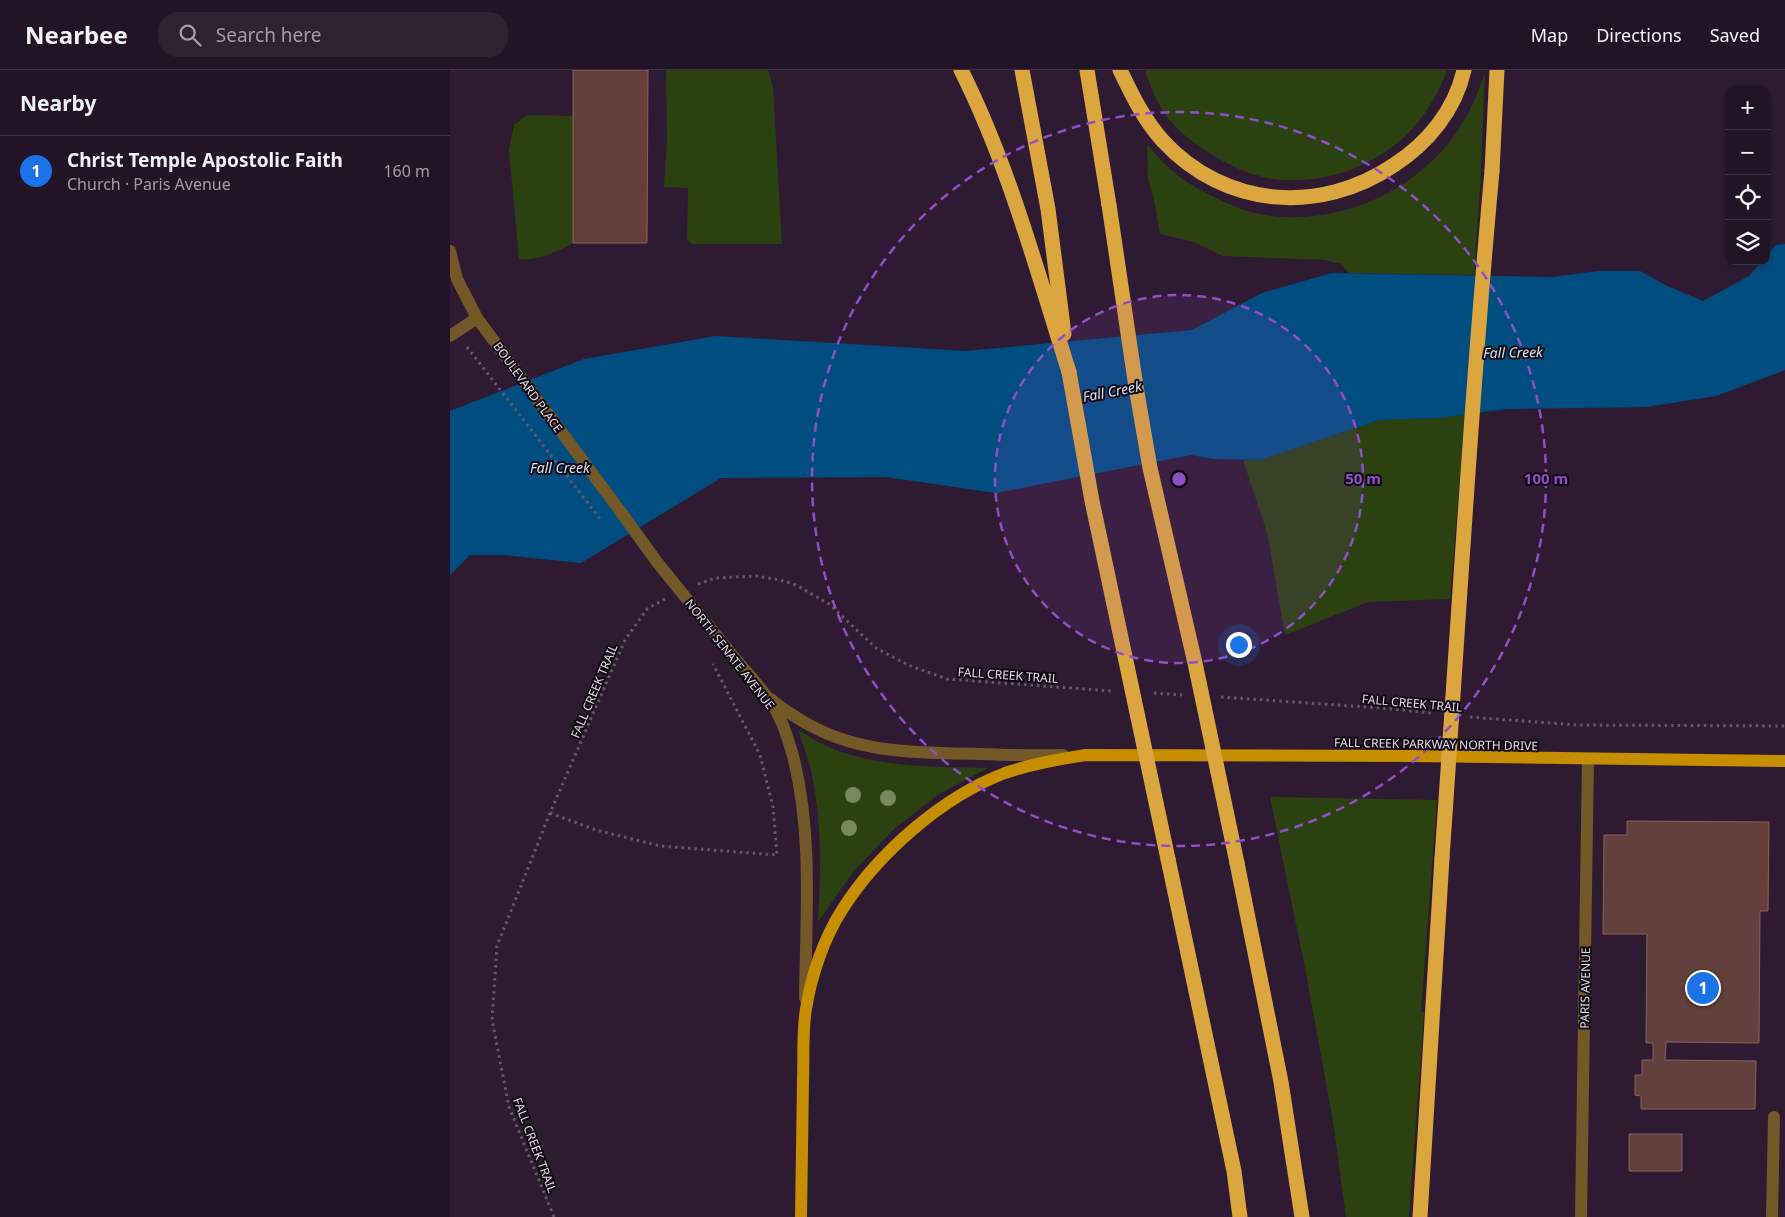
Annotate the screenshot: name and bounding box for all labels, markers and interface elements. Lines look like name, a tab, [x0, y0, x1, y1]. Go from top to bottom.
search box	[158, 12, 508, 57]
text: Nearbee	[25, 18, 128, 51]
icon: search	[176, 21, 204, 49]
text: Search here	[216, 22, 322, 48]
text: Map	[1531, 23, 1568, 47]
text: Directions	[1596, 23, 1682, 47]
text: Saved	[1710, 23, 1760, 47]
map controls	[1725, 85, 1770, 265]
button: +	[1725, 85, 1770, 130]
text: Nearby	[20, 89, 96, 117]
button: −	[1725, 130, 1770, 175]
text: Christ Temple Apostolic Faith	[67, 147, 343, 173]
text: 1	[31, 160, 41, 182]
text: 160 m	[383, 160, 430, 182]
text: Church · Paris Avenue	[67, 173, 231, 195]
button: locate	[1725, 175, 1770, 220]
button: layers	[1725, 220, 1770, 265]
street label: BOULEVARD PLACE	[489, 338, 567, 436]
water label: Fall Creek	[1483, 342, 1544, 362]
water label: Fall Creek	[1081, 376, 1144, 406]
water label: Fall Creek	[530, 458, 591, 477]
text: 50 m	[1345, 468, 1381, 488]
text: 100 m	[1524, 468, 1568, 488]
centre of rings	[1170, 470, 1188, 488]
street label: NORTH SENATE AVENUE	[681, 595, 779, 713]
your location	[1226, 632, 1252, 658]
street label: FALL CREEK TRAIL	[567, 641, 621, 741]
street label: FALL CREEK TRAIL	[957, 663, 1059, 687]
street label: FALL CREEK TRAIL	[1361, 690, 1463, 716]
street label: FALL CREEK PARKWAY NORTH DRIVE	[1334, 734, 1538, 754]
street label: PARIS AVENUE	[1576, 947, 1594, 1029]
pin: 1	[1687, 969, 1719, 1007]
street label: FALL CREEK TRAIL	[509, 1095, 561, 1195]

